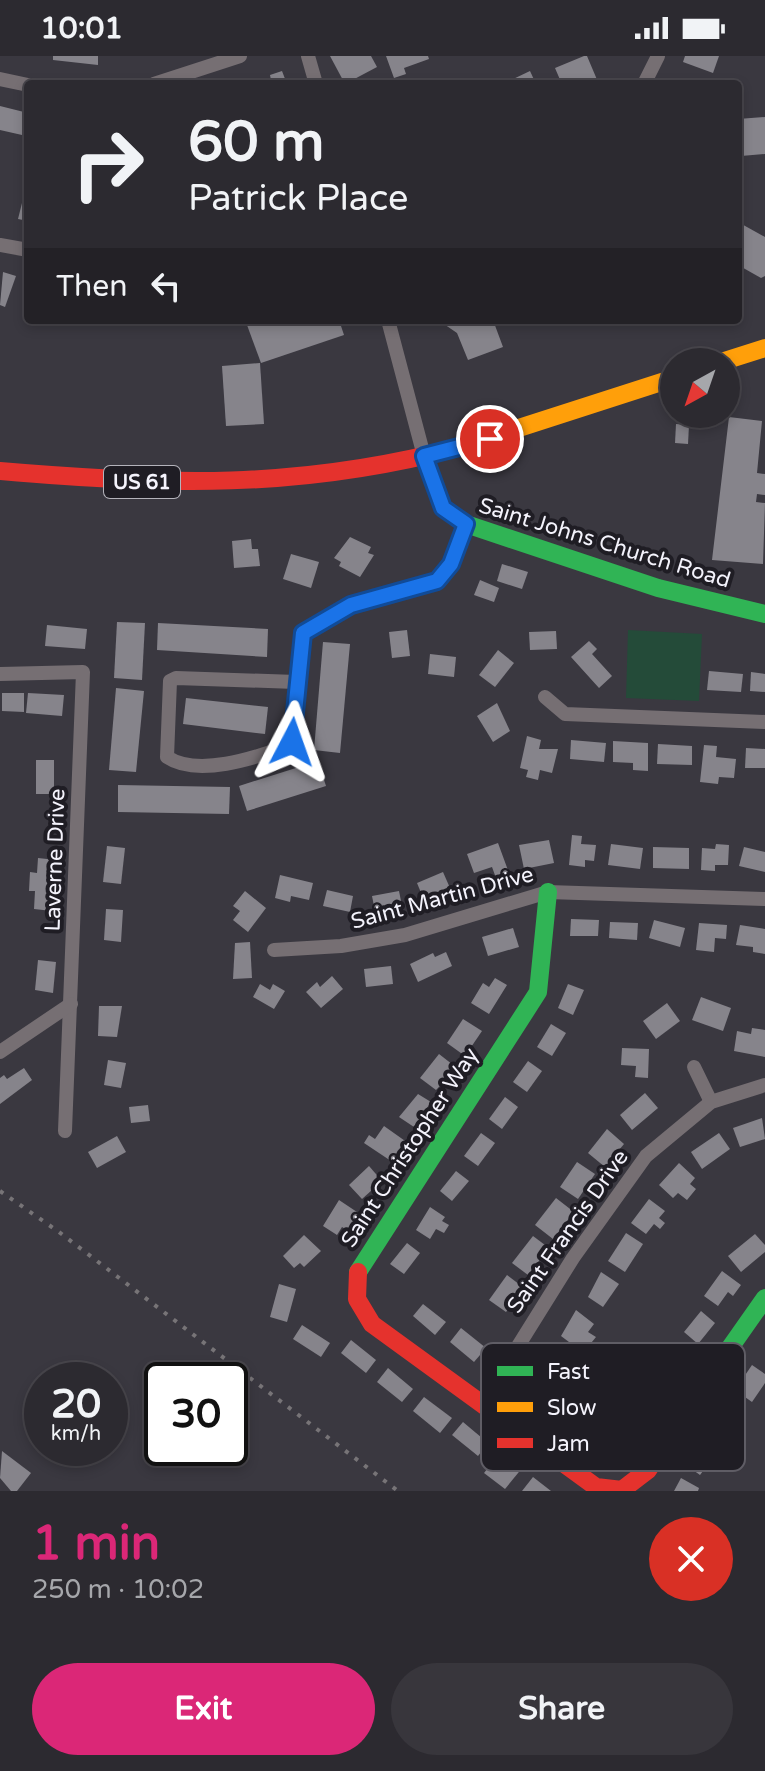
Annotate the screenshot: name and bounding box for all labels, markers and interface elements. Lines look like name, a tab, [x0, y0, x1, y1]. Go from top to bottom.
text: 10:01	[40, 10, 123, 47]
text: 60 m	[188, 109, 324, 176]
icon: right	[56, 112, 160, 216]
text: Patrick Place	[188, 177, 408, 220]
icon: left	[144, 264, 188, 308]
text: Then	[56, 268, 128, 305]
north arrow	[660, 348, 740, 428]
map controls	[660, 348, 740, 428]
pin	[456, 405, 524, 473]
icon: arrive	[468, 417, 512, 461]
road number: US 61	[104, 466, 180, 498]
street label: Saint Johns Church Road	[476, 492, 734, 594]
position arrow	[250, 700, 334, 784]
street label: Laverne Drive	[40, 788, 70, 932]
street label: Saint Martin Drive	[348, 861, 536, 935]
street label: Saint Christopher Way	[336, 1043, 484, 1252]
street label: Saint Francis Drive	[502, 1145, 634, 1318]
legend	[481, 1343, 745, 1471]
text: Fast	[547, 1359, 590, 1385]
speed limit sign: 30	[144, 1362, 248, 1466]
text: 20	[51, 1380, 101, 1428]
text: Slow	[547, 1395, 597, 1421]
text: km/h	[51, 1422, 101, 1446]
text: Jam	[547, 1431, 590, 1457]
text: 1 min	[32, 1515, 160, 1573]
button: close	[649, 1517, 733, 1601]
text: 250 m · 10:02	[32, 1574, 204, 1605]
button: Exit	[32, 1663, 375, 1755]
button: Share	[391, 1663, 733, 1755]

